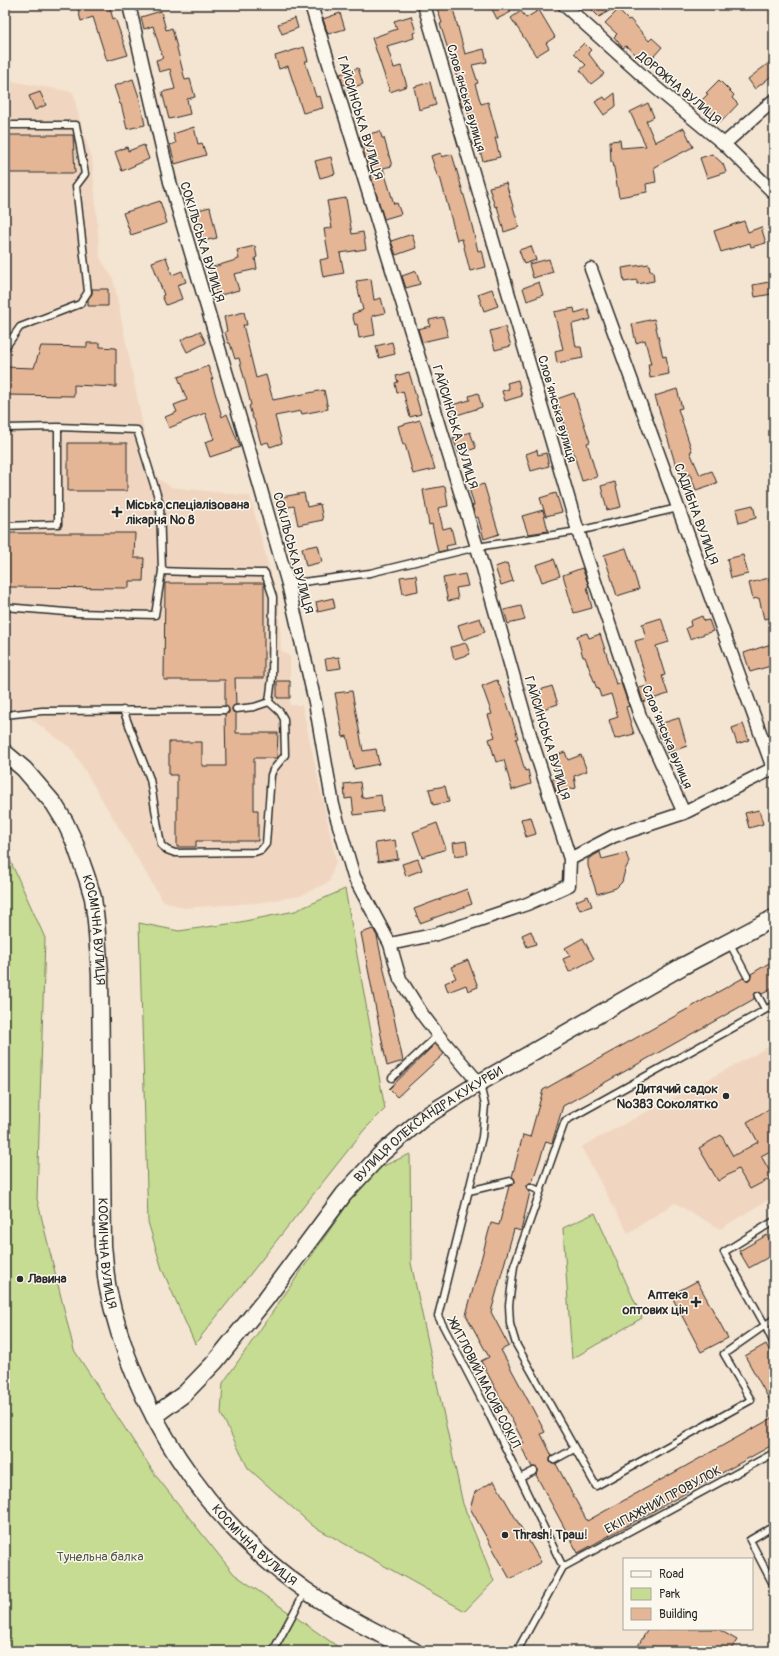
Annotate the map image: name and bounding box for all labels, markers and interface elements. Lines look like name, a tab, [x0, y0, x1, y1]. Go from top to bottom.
street label: Словʼянська вулиця	[443, 43, 489, 153]
street label: ДОРОЖНА ВУЛИЦЯ	[633, 47, 725, 128]
street label: ГАЙСИНСЬКА ВУЛИЦЯ	[334, 54, 386, 182]
street label: СОКІЛЬСЬКА ВУЛИЦЯ	[176, 180, 228, 304]
street label: Словʼянська вулиця	[534, 354, 580, 464]
street label: ГАЙСИНСЬКА ВУЛИЦЯ	[429, 363, 481, 491]
street label: САДИБНА ВУЛИЦЯ	[670, 461, 722, 567]
street label: СОКІЛЬСЬКА ВУЛИЦЯ	[269, 491, 317, 615]
place label: Міська спеціалізована лікарня № 8	[125, 497, 249, 528]
marker: Міська спеціалізована лікарня № 8	[111, 506, 123, 518]
street label: ГАЙСИНСЬКА ВУЛИЦЯ	[521, 674, 573, 802]
street label: Словʼянська вулиця	[638, 683, 696, 791]
street label: КОСМІЧНА ВУЛИЦЯ	[78, 873, 108, 985]
street label: ВУЛИЦЯ ОЛЕКСАНДРА КУКУРБИ	[351, 1063, 506, 1186]
place label: Дитячий садок №383 Соколятко	[617, 1081, 718, 1112]
marker: Дитячий садок №383 Соколятко	[721, 1091, 731, 1101]
street label: КОСМІЧНА ВУЛИЦЯ	[94, 1198, 120, 1310]
place label: Лавина	[27, 1271, 67, 1287]
marker: Лавина	[15, 1274, 25, 1284]
place label: Аптека оптових цін	[621, 1287, 689, 1318]
marker: Аптека оптових цін	[691, 1297, 701, 1307]
street label: ЖИТЛОВИЙ МАСИВ СОКІЛ	[443, 1314, 524, 1451]
street label: ЕКІПАЖНИЙ ПРОВУЛОК	[602, 1462, 724, 1538]
street label: КОСМІЧНА ВУЛИЦЯ	[208, 1501, 300, 1589]
place label: Thrash! Траш!	[512, 1527, 588, 1543]
marker: Thrash! Траш!	[500, 1530, 510, 1540]
park label: Тунельна балка	[57, 1549, 143, 1565]
legend	[623, 1558, 753, 1630]
text: Road	[659, 1567, 684, 1582]
text: Park	[659, 1587, 680, 1602]
text: Building	[659, 1607, 698, 1622]

